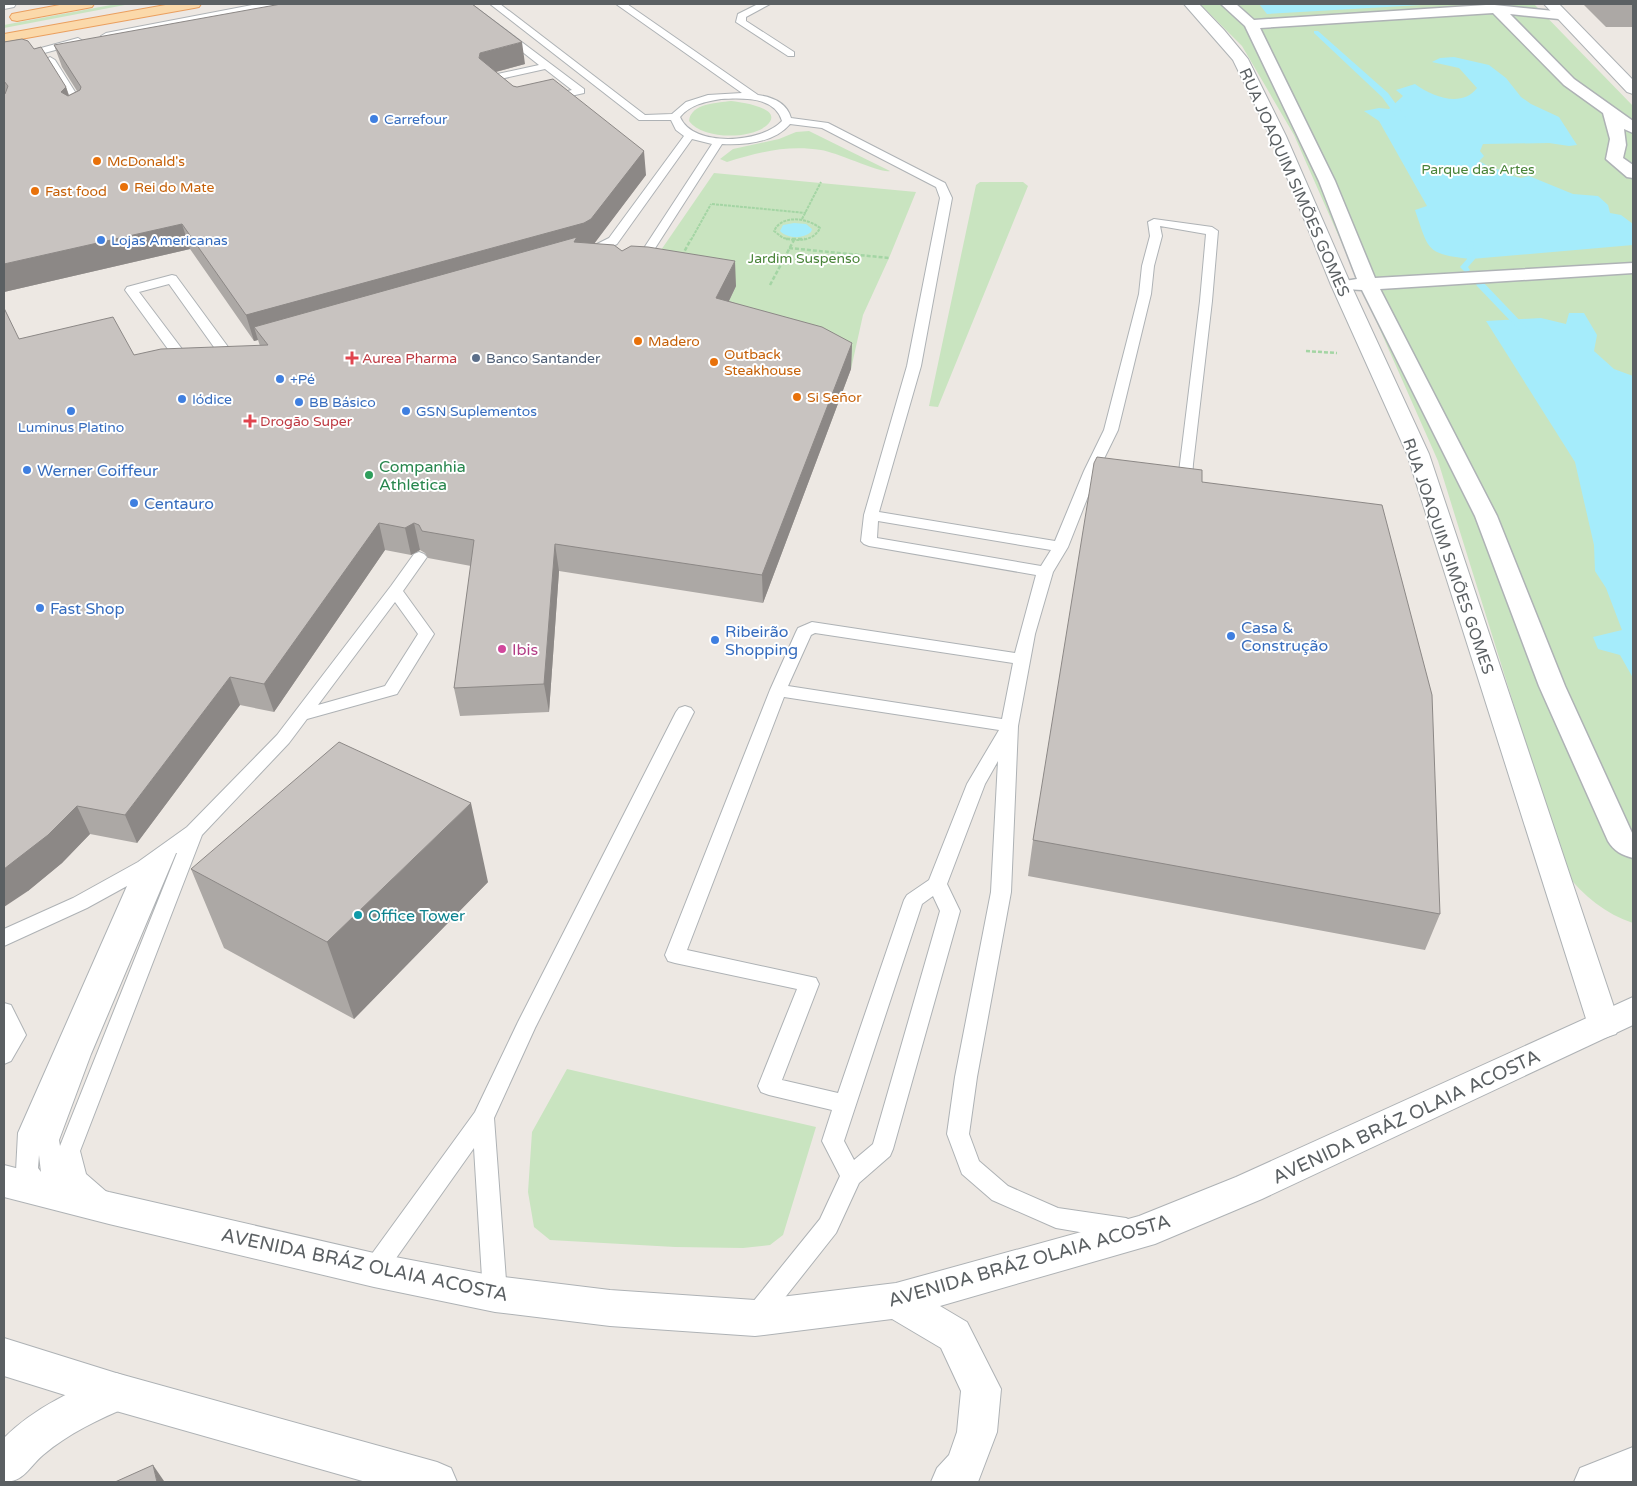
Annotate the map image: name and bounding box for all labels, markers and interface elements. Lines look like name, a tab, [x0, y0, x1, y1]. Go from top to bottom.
street label: RUA JOAQUIM SIMÕES GOMES	[1234, 65, 1354, 300]
place label: Carrefour	[384, 111, 448, 128]
marker: Carrefour	[368, 113, 380, 125]
place label: McDonald's	[107, 153, 185, 170]
marker: McDonald's	[91, 155, 103, 167]
park label: Parque das Artes	[1421, 161, 1535, 178]
place label: Rei do Mate	[134, 179, 214, 196]
marker: Rei do Mate	[118, 181, 130, 193]
place label: Fast food	[45, 183, 107, 200]
marker: Fast food	[29, 185, 41, 197]
place label: Lojas Americanas	[111, 232, 228, 249]
marker: Lojas Americanas	[95, 234, 107, 246]
park label: Jardim Suspenso	[748, 250, 860, 267]
place label: Madero	[648, 333, 700, 350]
marker: Madero	[632, 335, 644, 347]
place label: Outback Steakhouse	[724, 346, 801, 379]
place label: Aurea Pharma	[362, 350, 457, 367]
place label: Banco Santander	[486, 350, 601, 367]
marker: Aurea Pharma	[346, 352, 358, 364]
marker: Banco Santander	[470, 352, 482, 364]
marker: Outback Steakhouse	[708, 356, 720, 368]
place label: +Pé	[290, 371, 315, 388]
marker: +Pé	[274, 373, 286, 385]
place label: Si Señor	[807, 389, 862, 406]
place label: Iódice	[192, 391, 232, 408]
marker: Si Señor	[791, 391, 803, 403]
marker: Iódice	[176, 393, 188, 405]
place label: BB Básico	[309, 394, 376, 411]
marker: BB Básico	[293, 396, 305, 408]
place label: GSN Suplementos	[416, 403, 537, 420]
marker: Luminus Platino	[65, 405, 77, 417]
marker: GSN Suplementos	[400, 405, 412, 417]
place label: Drogão Super	[260, 413, 353, 430]
marker: Drogão Super	[244, 415, 256, 427]
place label: Luminus Platino	[18, 419, 124, 436]
street label: RUA JOAQUIM SIMÕES GOMES	[1398, 436, 1498, 677]
place label: Companhia Athletica	[379, 457, 466, 495]
place label: Werner Coiffeur	[37, 461, 159, 481]
marker: Werner Coiffeur	[21, 464, 33, 476]
marker: Companhia Athletica	[363, 469, 375, 481]
place label: Centauro	[144, 494, 214, 514]
marker: Centauro	[128, 497, 140, 509]
place label: Fast Shop	[50, 599, 125, 619]
marker: Fast Shop	[34, 602, 46, 614]
place label: Casa & Construção	[1241, 618, 1328, 656]
place label: Ribeirão Shopping	[725, 622, 798, 660]
marker: Casa & Construção	[1225, 630, 1237, 642]
marker: Ribeirão Shopping	[709, 634, 721, 646]
place label: Ibis	[512, 640, 538, 660]
marker: Ibis	[496, 643, 508, 655]
place label: Office Tower	[368, 906, 466, 926]
marker: Office Tower	[352, 909, 364, 921]
street label: AVENIDA BRÁZ OLAIA ACOSTA	[1269, 1044, 1544, 1189]
street label: AVENIDA BRÁZ OLAIA ACOSTA	[885, 1209, 1173, 1312]
street label: AVENIDA BRÁZ OLAIA ACOSTA	[219, 1223, 510, 1306]

